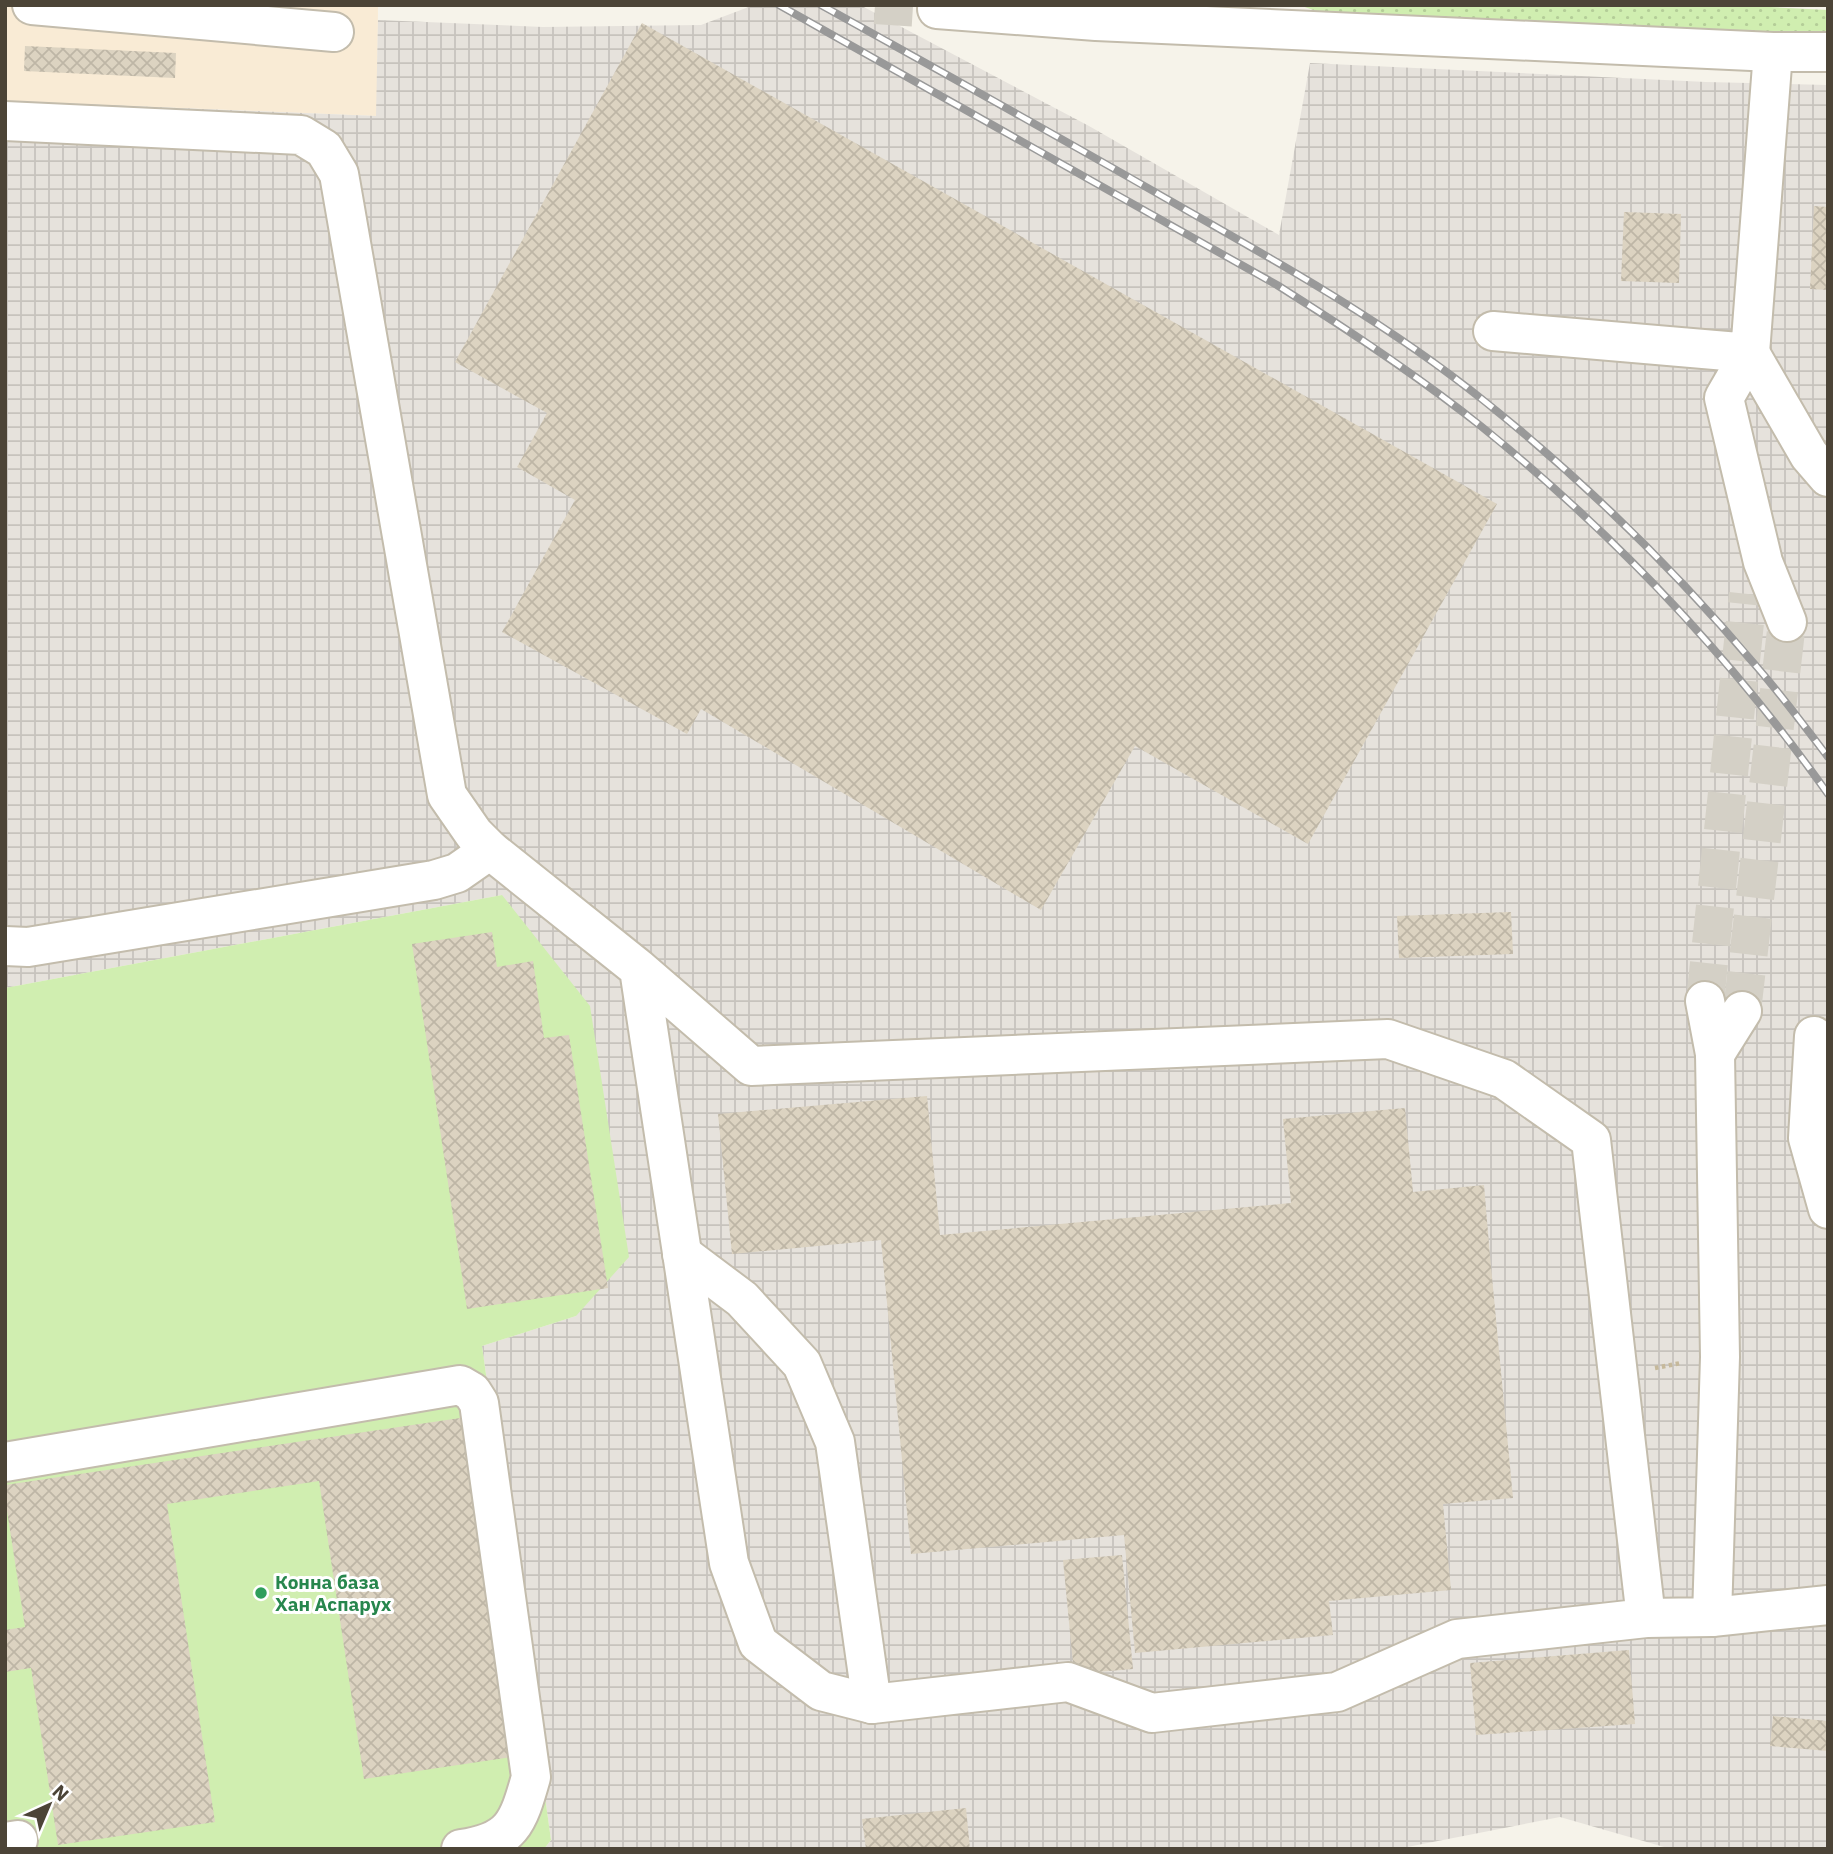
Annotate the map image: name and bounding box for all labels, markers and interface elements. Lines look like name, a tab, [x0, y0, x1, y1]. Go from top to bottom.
place label: Конна база Хан Аспарух	[275, 1570, 392, 1616]
marker: Конна база Хан Аспарух	[253, 1585, 269, 1601]
north arrow	[14, 1770, 84, 1840]
text: N	[48, 1779, 74, 1806]

